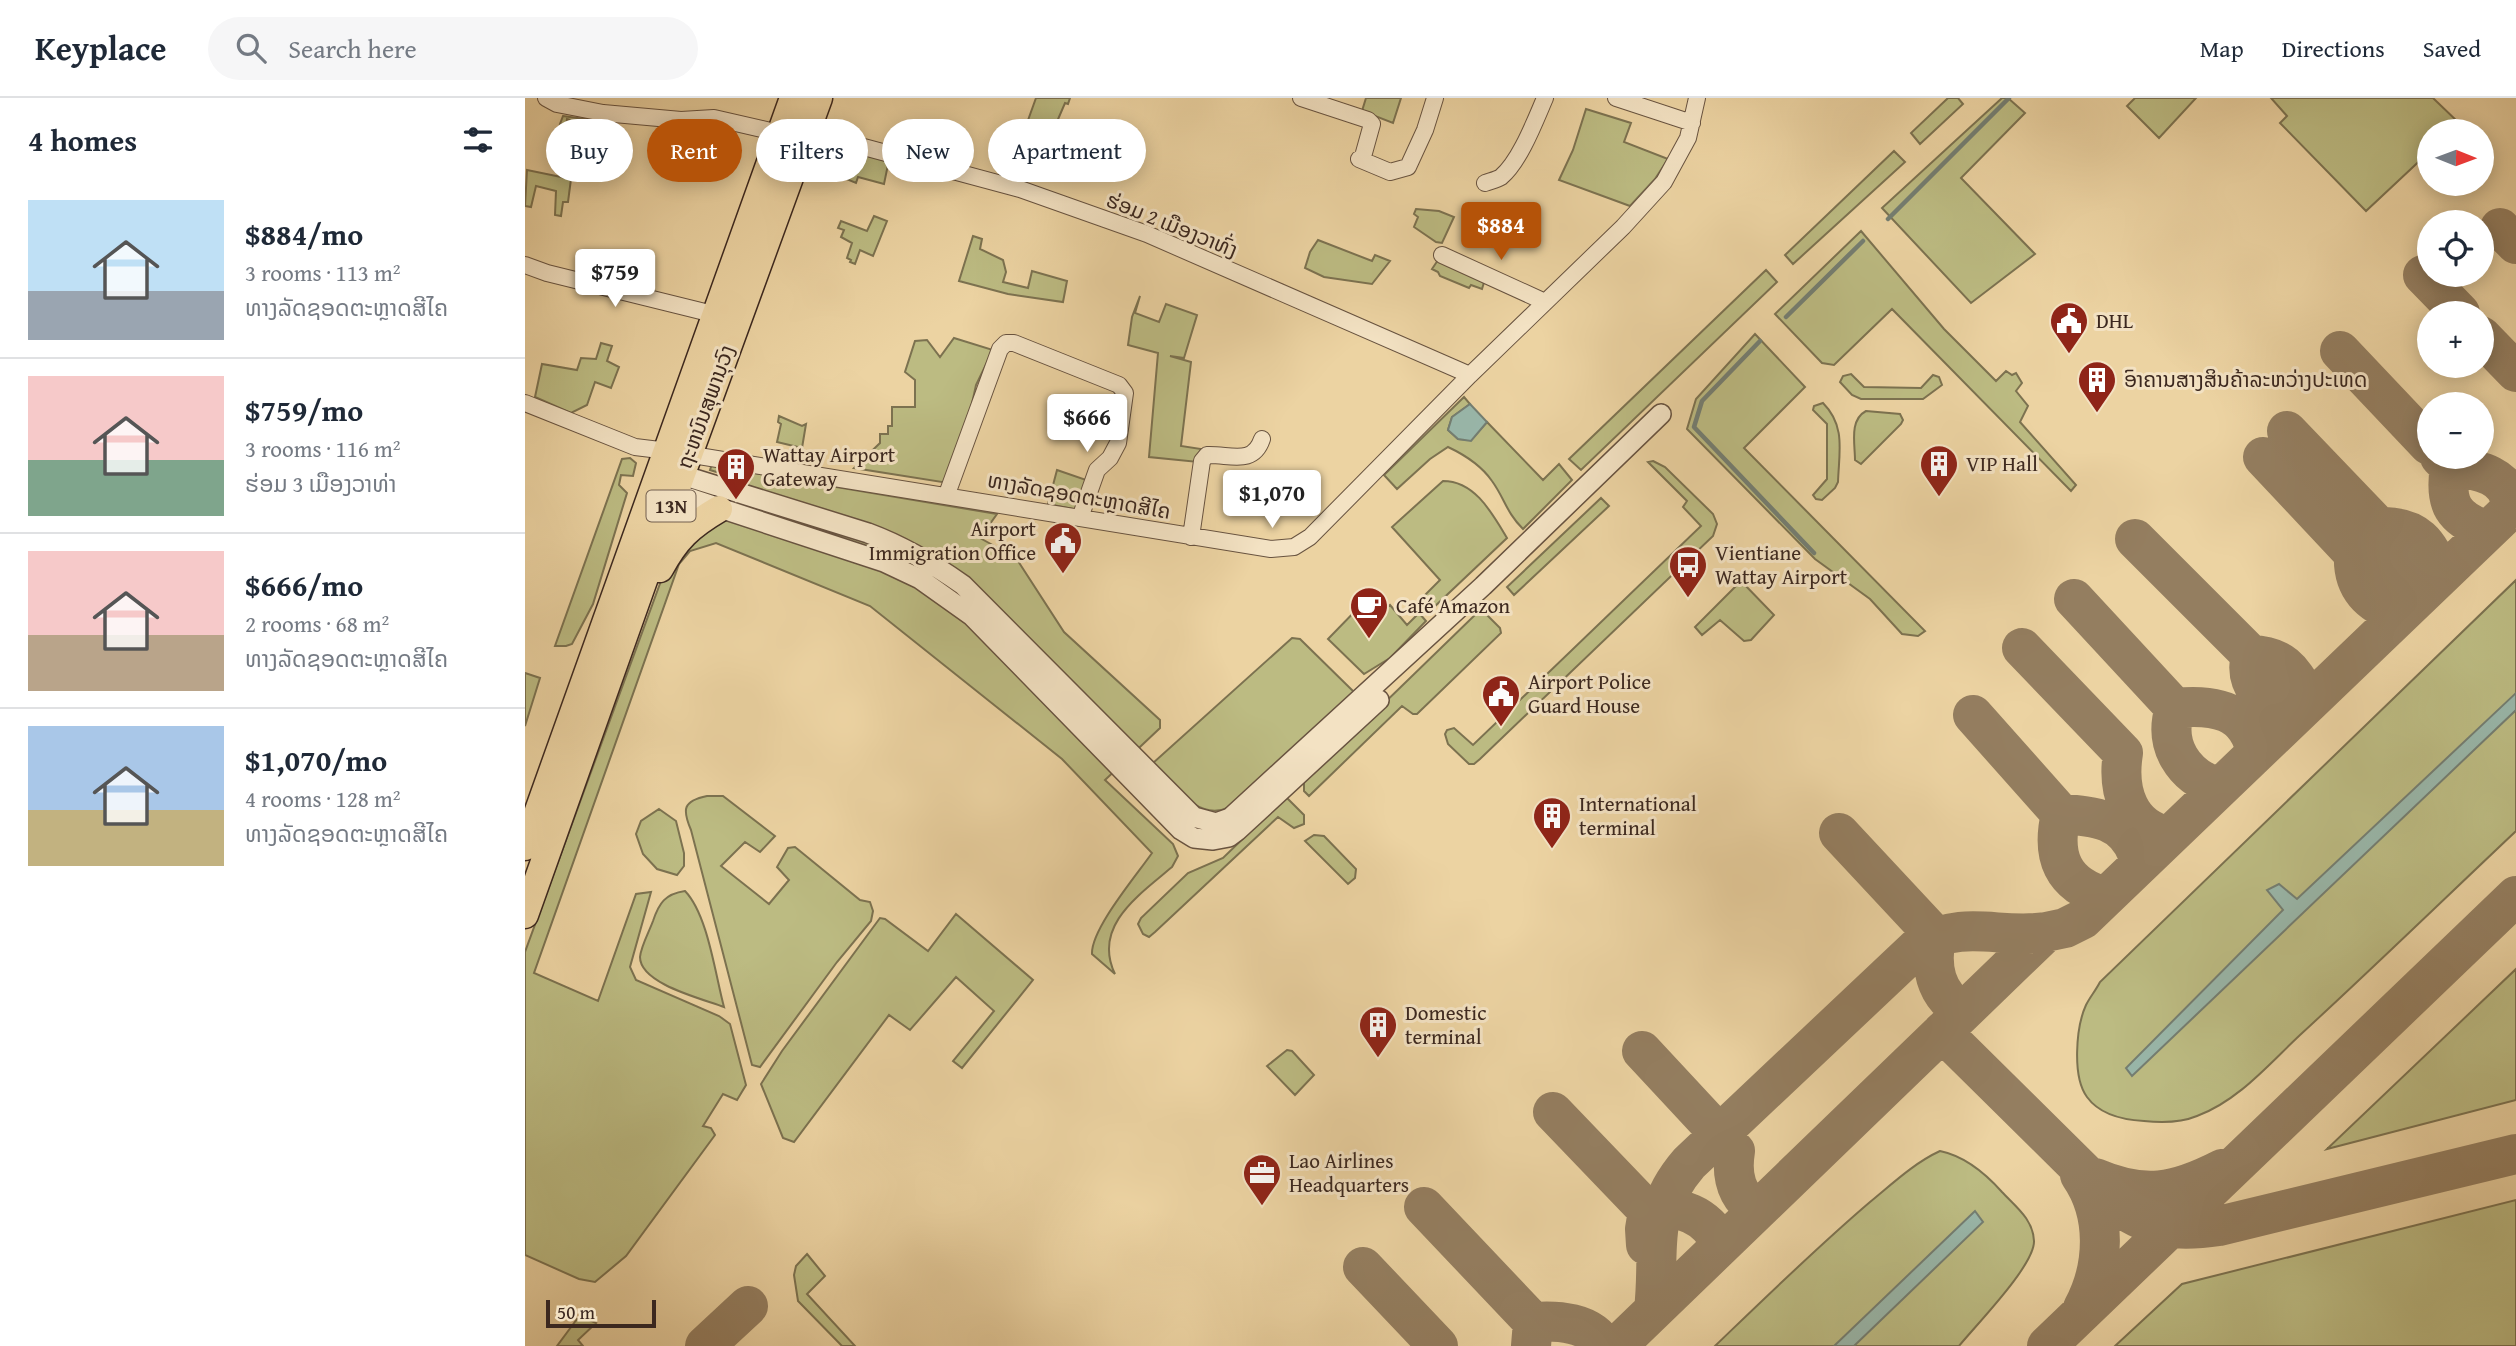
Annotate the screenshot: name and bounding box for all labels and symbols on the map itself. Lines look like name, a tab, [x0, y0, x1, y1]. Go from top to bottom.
north arrow	[2417, 119, 2494, 196]
street label: ຮ່ອມ 2 ເມືອງວາທົ່ງ	[1102, 184, 1243, 265]
pin: $884	[1460, 202, 1542, 262]
pin: $759	[574, 250, 656, 309]
public building icon: DHL	[2048, 300, 2090, 355]
place label: DHL	[2096, 305, 2133, 336]
street label: ຖະຫນົນສຸພານຸວົງ	[669, 340, 742, 473]
building icon: ົອາຄານສາງສິນຄ້າລະຫວ່າງປະເທດ	[2076, 359, 2118, 414]
place label: ົອາຄານສາງສິນຄ້າລະຫວ່າງປະເທດ	[2124, 364, 2367, 395]
pin: $666	[1046, 394, 1128, 454]
place label: Wattay Airport Gateway	[763, 439, 896, 494]
building icon: VIP Hall	[1918, 443, 1960, 498]
building icon: Wattay Airport Gateway	[715, 446, 757, 501]
place label: VIP Hall	[1966, 448, 2038, 479]
street label: ທາງລັດຊອດຕະຫຼາດສີໄຄ	[985, 464, 1173, 527]
pin: $1,070	[1215, 470, 1329, 530]
road number: 13N	[647, 490, 695, 522]
place label: Airport Immigration Office	[869, 513, 1037, 568]
public building icon: Airport Immigration Office	[1042, 520, 1084, 575]
place label: Vientiane Wattay Airport	[1715, 537, 1848, 592]
bus stop icon: Vientiane Wattay Airport	[1667, 544, 1709, 599]
cafe icon: Café Amazon	[1348, 585, 1390, 640]
place label: Café Amazon	[1396, 590, 1510, 621]
place label: Airport Police Guard House	[1528, 666, 1651, 721]
public building icon: Airport Police Guard House	[1480, 673, 1522, 728]
place label: International terminal	[1579, 788, 1697, 843]
building icon: International terminal	[1531, 795, 1573, 850]
place label: Domestic terminal	[1405, 997, 1486, 1052]
building icon: Domestic terminal	[1357, 1004, 1399, 1059]
place label: Lao Airlines Headquarters	[1289, 1145, 1409, 1200]
office icon: Lao Airlines Headquarters	[1241, 1152, 1283, 1207]
scale bar	[546, 1297, 656, 1329]

